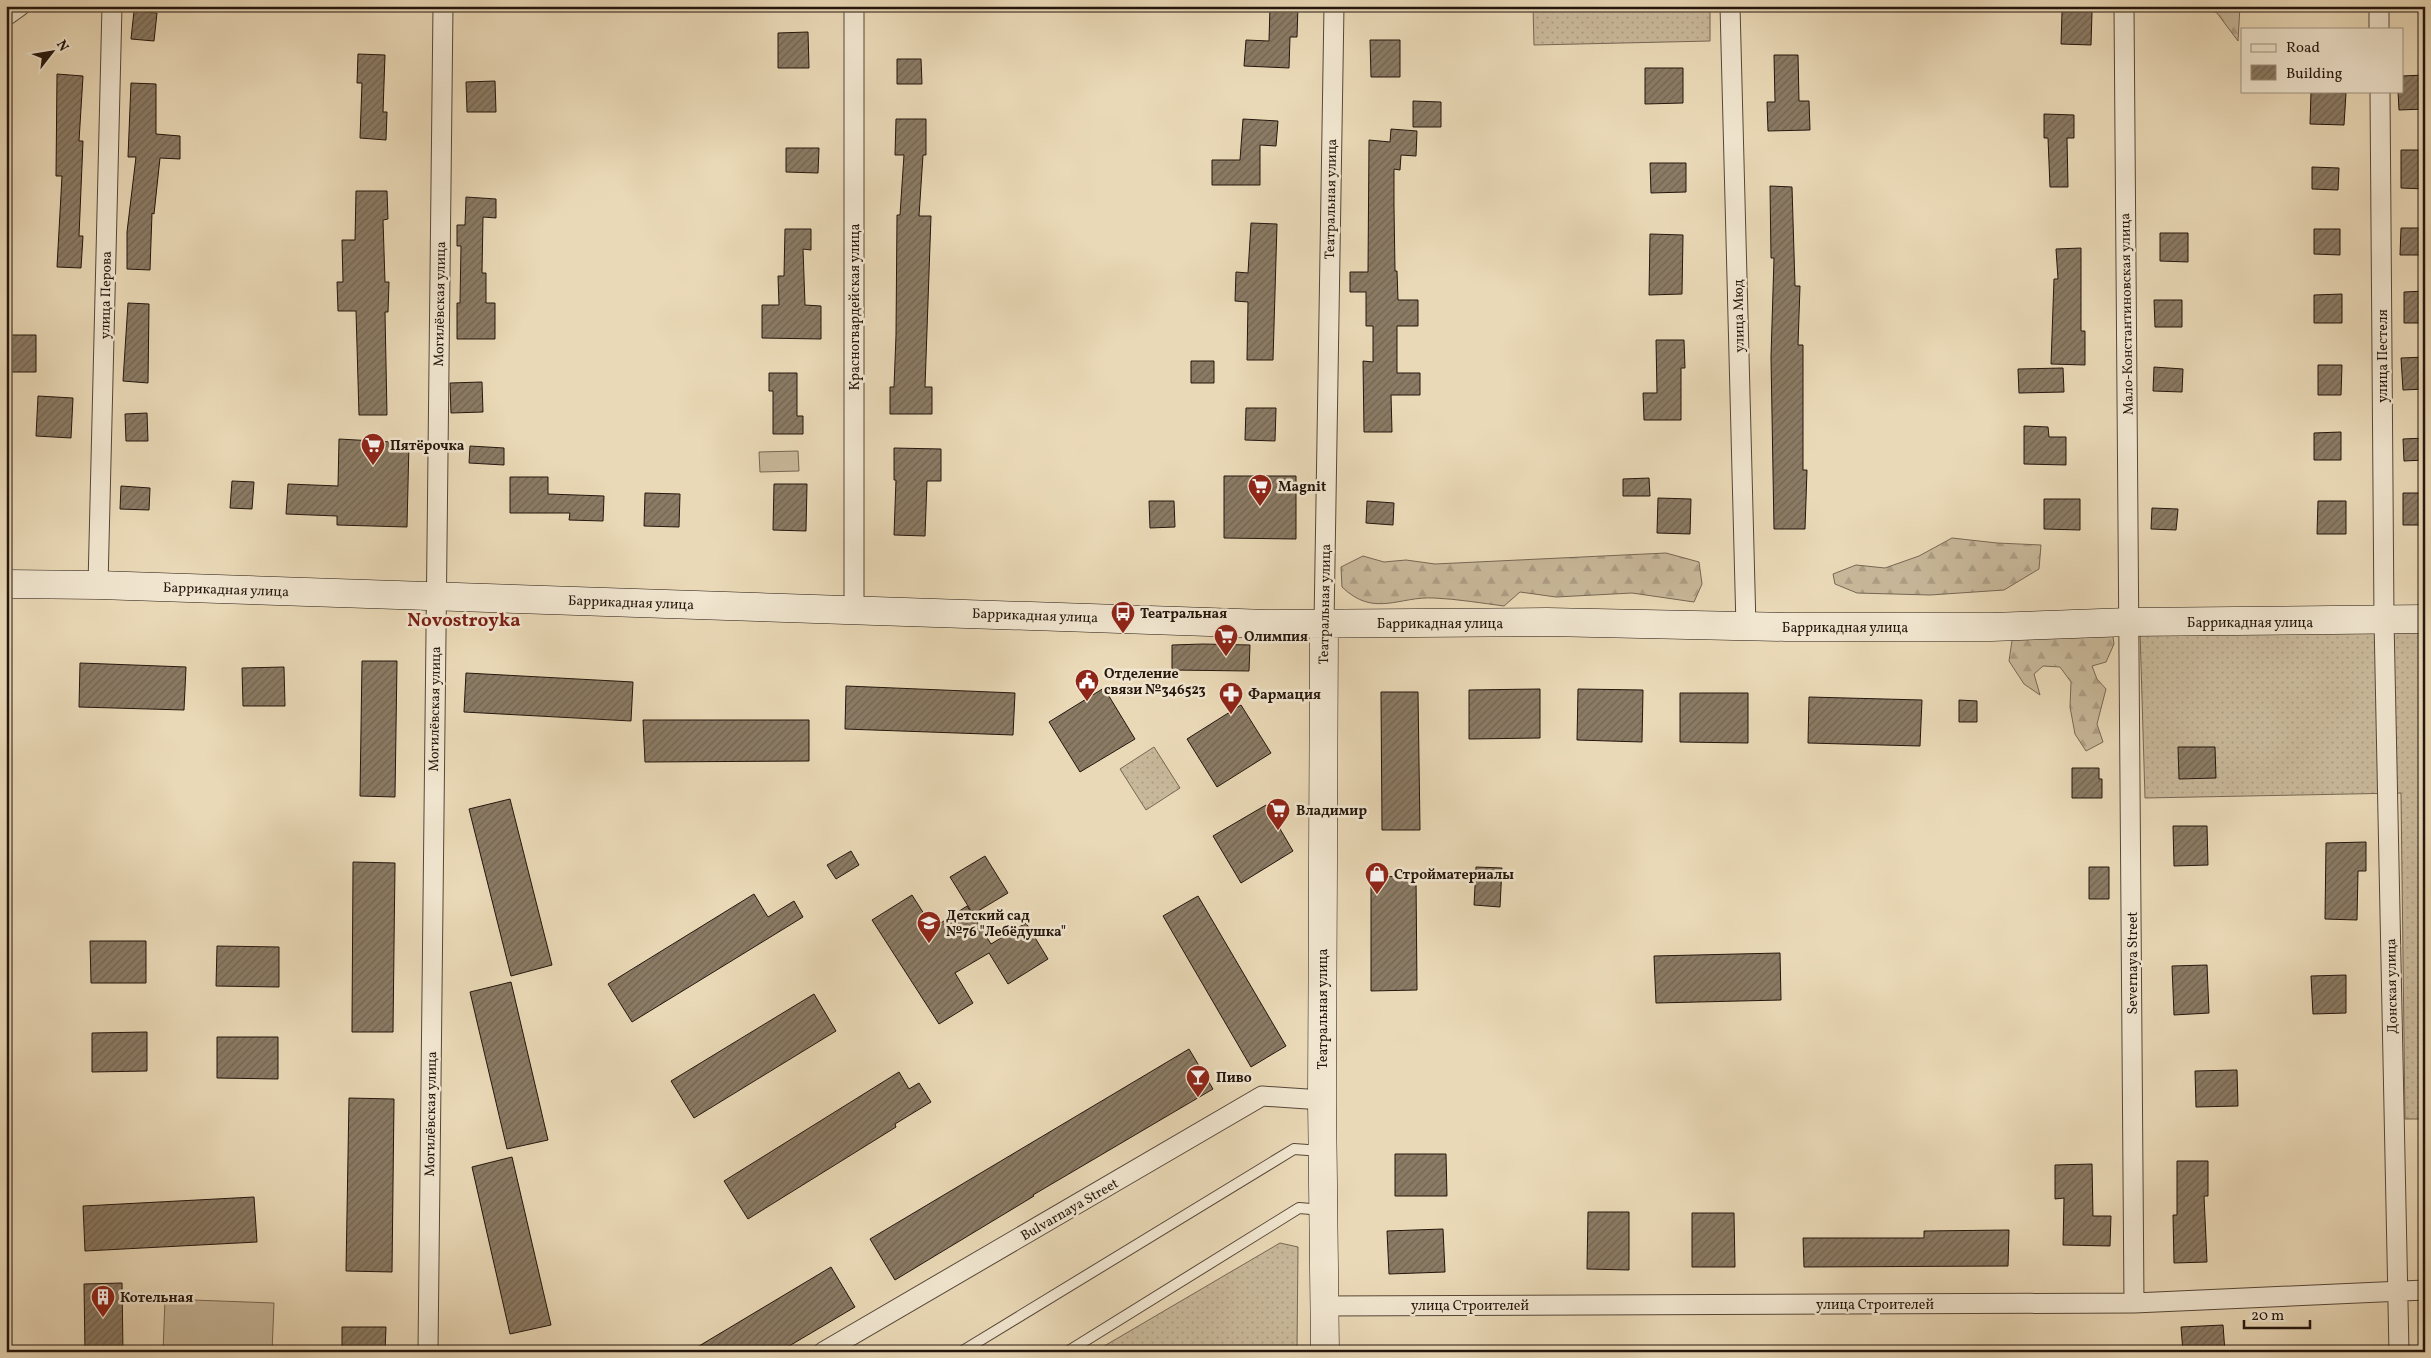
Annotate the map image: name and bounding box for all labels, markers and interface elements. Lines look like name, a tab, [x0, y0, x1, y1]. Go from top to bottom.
north arrow	[28, 28, 78, 78]
legend	[2241, 28, 2404, 92]
text: N	[51, 37, 73, 55]
text: Road	[2286, 38, 2320, 59]
text: Building	[2286, 64, 2343, 85]
street label: Театральная улица	[1321, 138, 1342, 260]
street label: Мало-Константиновская улица	[2116, 213, 2139, 415]
street label: Красногвардейская улица	[846, 224, 865, 390]
street label: Могилёвская улица	[430, 241, 451, 367]
street label: улица Перова	[96, 251, 117, 339]
street label: улица Мюд	[1729, 279, 1750, 353]
street label: улица Пестеля	[2374, 309, 2393, 403]
supermarket icon: Пятёрочка	[360, 432, 386, 466]
place label: Пятёрочка	[390, 437, 465, 456]
supermarket icon: Magnit	[1247, 473, 1273, 507]
place label: Magnit	[1278, 478, 1326, 497]
street label: Театральная улица	[1315, 543, 1336, 665]
street label: Баррикадная улица	[163, 579, 289, 602]
street label: Баррикадная улица	[568, 592, 694, 615]
bus stop icon: Театральная	[1110, 600, 1136, 634]
street label: Баррикадная улица	[972, 605, 1098, 628]
place label: Театральная	[1140, 605, 1227, 624]
district label: Novostroyka	[407, 608, 521, 634]
street label: Баррикадная улица	[2187, 614, 2313, 633]
street label: Баррикадная улица	[1377, 615, 1503, 634]
street label: Баррикадная улица	[1782, 619, 1908, 638]
supermarket icon: Олимпия	[1213, 623, 1239, 657]
place label: Олимпия	[1244, 628, 1308, 647]
street label: Могилёвская улица	[425, 646, 446, 772]
place label: Отделение связи №346523	[1104, 665, 1206, 700]
public building icon: Отделение связи №346523	[1074, 668, 1100, 702]
pharmacy icon: Фармация	[1218, 681, 1244, 715]
place label: Фармация	[1248, 686, 1321, 705]
supermarket icon: Владимир	[1265, 797, 1291, 831]
place label: Владимир	[1296, 802, 1367, 821]
shop icon: Стройматериалы	[1364, 861, 1390, 895]
place label: Стройматериалы	[1394, 866, 1514, 885]
place label: Детский сад №76 "Лебёдушка"	[946, 907, 1066, 942]
school or university icon: Детский сад №76 "Лебёдушка"	[916, 910, 942, 944]
street label: Severnaya Street	[2124, 911, 2143, 1014]
street label: Донская улица	[2382, 938, 2403, 1034]
street label: Театральная улица	[1314, 949, 1333, 1069]
street label: Могилёвская улица	[421, 1051, 442, 1177]
bar icon: Пиво	[1185, 1064, 1211, 1098]
place label: Пиво	[1216, 1069, 1252, 1088]
street label: Bulvarnaya Street	[1017, 1175, 1122, 1246]
building icon: Котельная	[90, 1284, 116, 1318]
place label: Котельная	[120, 1289, 193, 1308]
street label: улица Строителей	[1816, 1296, 1934, 1315]
street label: улица Строителей	[1411, 1297, 1529, 1316]
scale bar	[2244, 1298, 2310, 1330]
text: 20 m	[2251, 1306, 2284, 1327]

